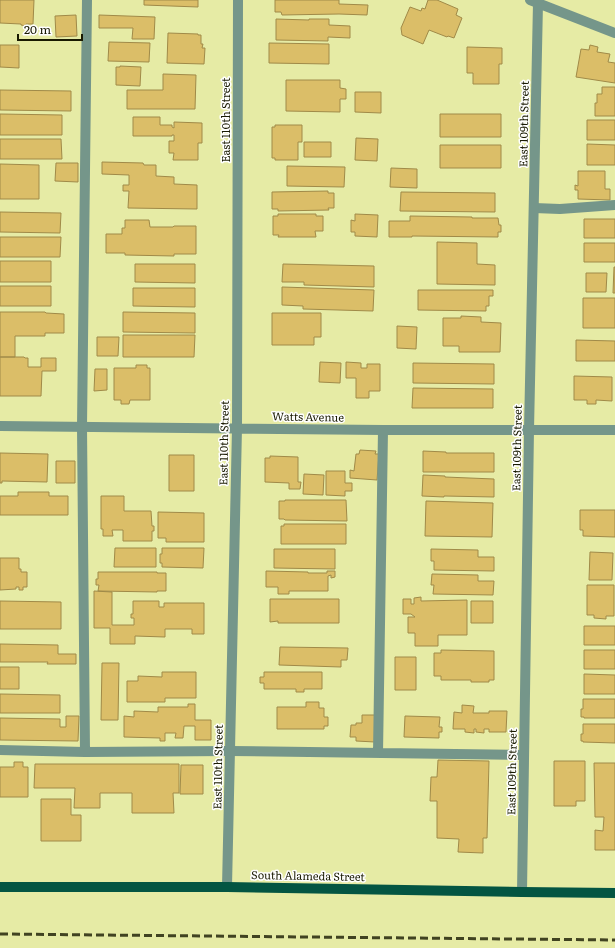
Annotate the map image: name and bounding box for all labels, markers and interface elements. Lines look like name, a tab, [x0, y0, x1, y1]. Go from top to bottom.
scale bar	[18, 16, 82, 42]
text: 20 m	[24, 20, 51, 38]
street label: East 110th Street	[217, 77, 233, 163]
street label: East 109th Street	[514, 80, 532, 167]
street label: East 110th Street	[214, 400, 232, 486]
street label: East 109th Street	[507, 404, 525, 491]
street label: Watts Avenue	[272, 407, 344, 425]
street label: East 110th Street	[208, 724, 226, 810]
street label: East 109th Street	[502, 728, 520, 815]
street label: South Alameda Street	[251, 866, 366, 884]

